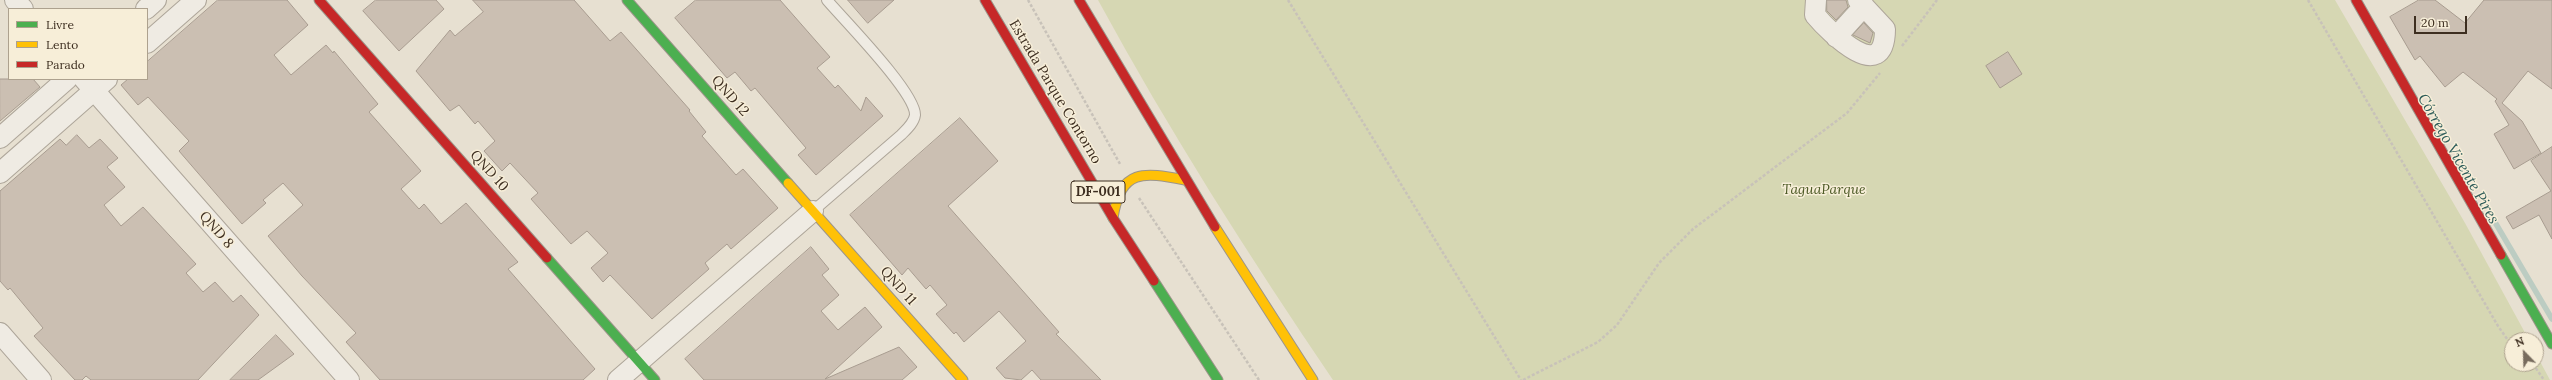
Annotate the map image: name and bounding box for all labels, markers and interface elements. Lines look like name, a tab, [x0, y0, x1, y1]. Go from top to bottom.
legend	[8, 8, 148, 80]
scale bar	[2416, 8, 2469, 34]
text: 20 m	[2421, 15, 2449, 30]
text: Livre	[46, 17, 74, 32]
street label: Estrada Parque Contorno	[1005, 17, 1105, 167]
text: Lento	[46, 37, 78, 52]
text: Parado	[46, 57, 85, 72]
street label: QND 12	[708, 72, 752, 120]
water label: Córrego Vicente Pires	[2413, 91, 2503, 227]
street label: QND 10	[466, 147, 512, 195]
road number: DF-001	[1071, 181, 1125, 203]
park label: TaguaParque	[1782, 182, 1866, 198]
street label: QND 8	[195, 208, 237, 252]
street label: QND 11	[876, 263, 920, 309]
north arrow	[2504, 332, 2544, 372]
text: N	[2513, 334, 2526, 350]

